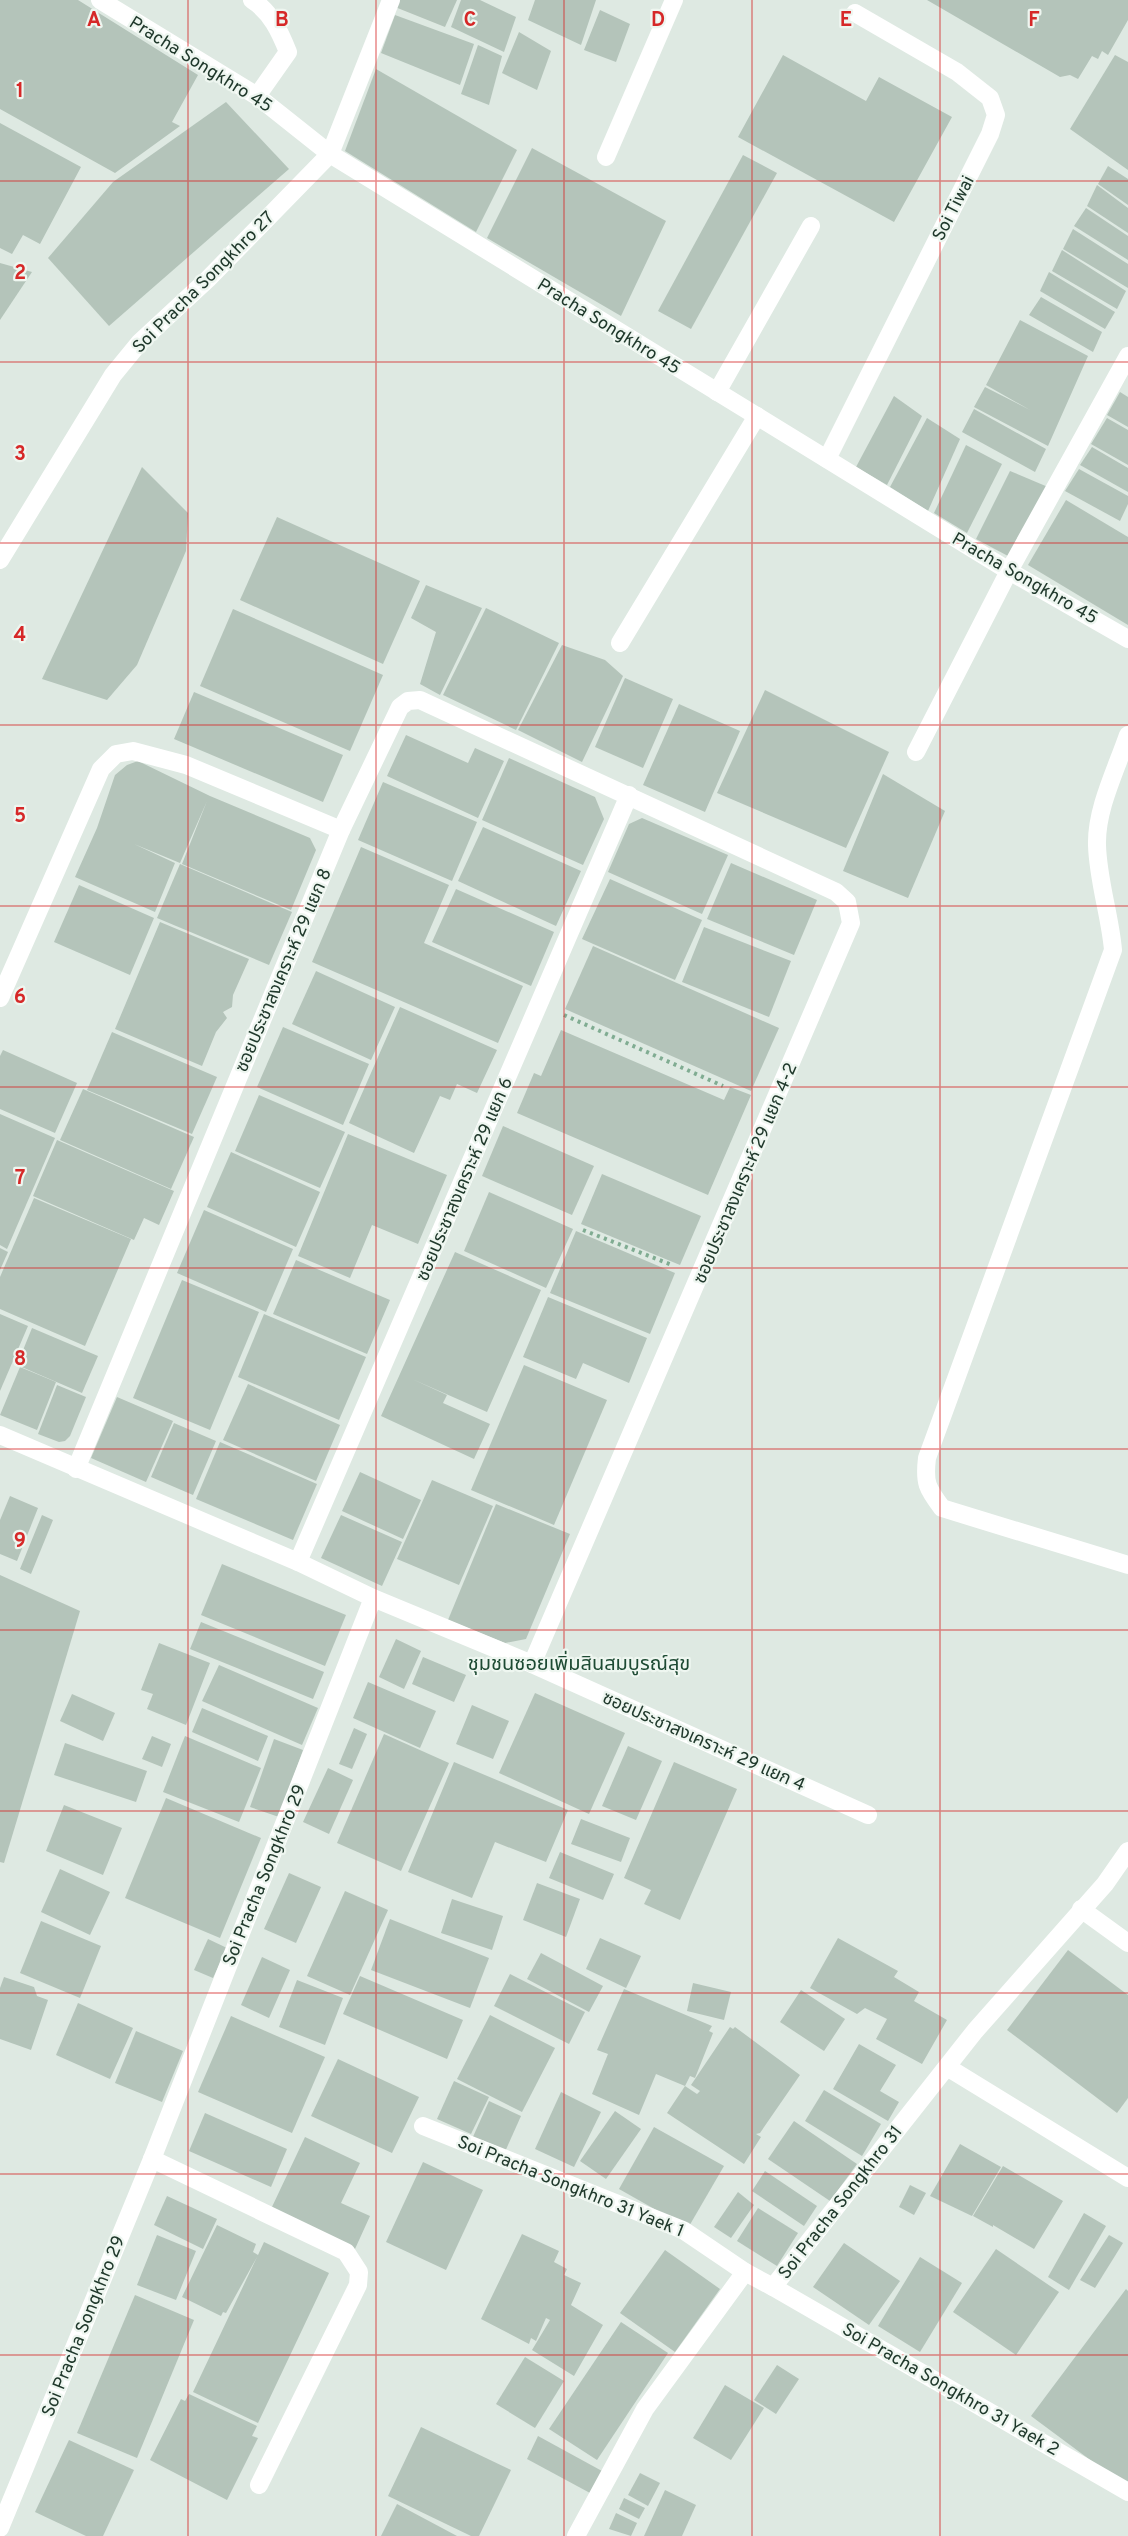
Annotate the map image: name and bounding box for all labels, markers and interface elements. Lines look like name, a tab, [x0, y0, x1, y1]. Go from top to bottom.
text: A	[87, 8, 101, 34]
text: B	[275, 8, 289, 34]
text: C	[464, 8, 476, 34]
text: D	[651, 8, 665, 34]
text: E	[840, 8, 852, 34]
text: F	[1028, 8, 1040, 34]
street label: Pracha Songkhro 45	[124, 12, 276, 119]
text: 1	[16, 79, 24, 105]
street label: Soi Tiwai	[928, 172, 981, 245]
street label: Soi Pracha Songkhro 27	[128, 207, 280, 359]
text: 2	[14, 261, 26, 287]
street label: Pracha Songkhro 45	[532, 274, 684, 381]
text: 3	[14, 442, 26, 468]
street label: Pracha Songkhro 45	[947, 528, 1101, 630]
text: 4	[14, 623, 26, 649]
text: 5	[14, 804, 26, 830]
street label: ซอยประชาสงเคราะห์ 29 แยก 8	[231, 865, 338, 1076]
text: 6	[14, 985, 26, 1011]
street label: ซอยประชาสงเคราะห์ 29 แยก 4-2	[689, 1060, 803, 1288]
street label: ซอยประชาสงเคราะห์ 29 แยก 6	[412, 1074, 519, 1285]
text: 7	[15, 1166, 25, 1192]
text: 8	[14, 1347, 26, 1373]
text: 9	[14, 1529, 26, 1555]
district label: ชุมชนซอยเพิ่มสินสมบูรณ์สุข	[468, 1650, 690, 1678]
street label: ซอยประชาสงเคราะห์ 29 แยก 4	[598, 1687, 808, 1798]
street label: Soi Pracha Songkhro 29	[218, 1782, 312, 1970]
street label: Soi Pracha Songkhro 31	[774, 2121, 908, 2285]
street label: Soi Pracha Songkhro 31 Yaek 1	[454, 2131, 687, 2244]
street label: Soi Pracha Songkhro 29	[37, 2233, 131, 2421]
street label: Soi Pracha Songkhro 31 Yaek 2	[837, 2319, 1063, 2462]

